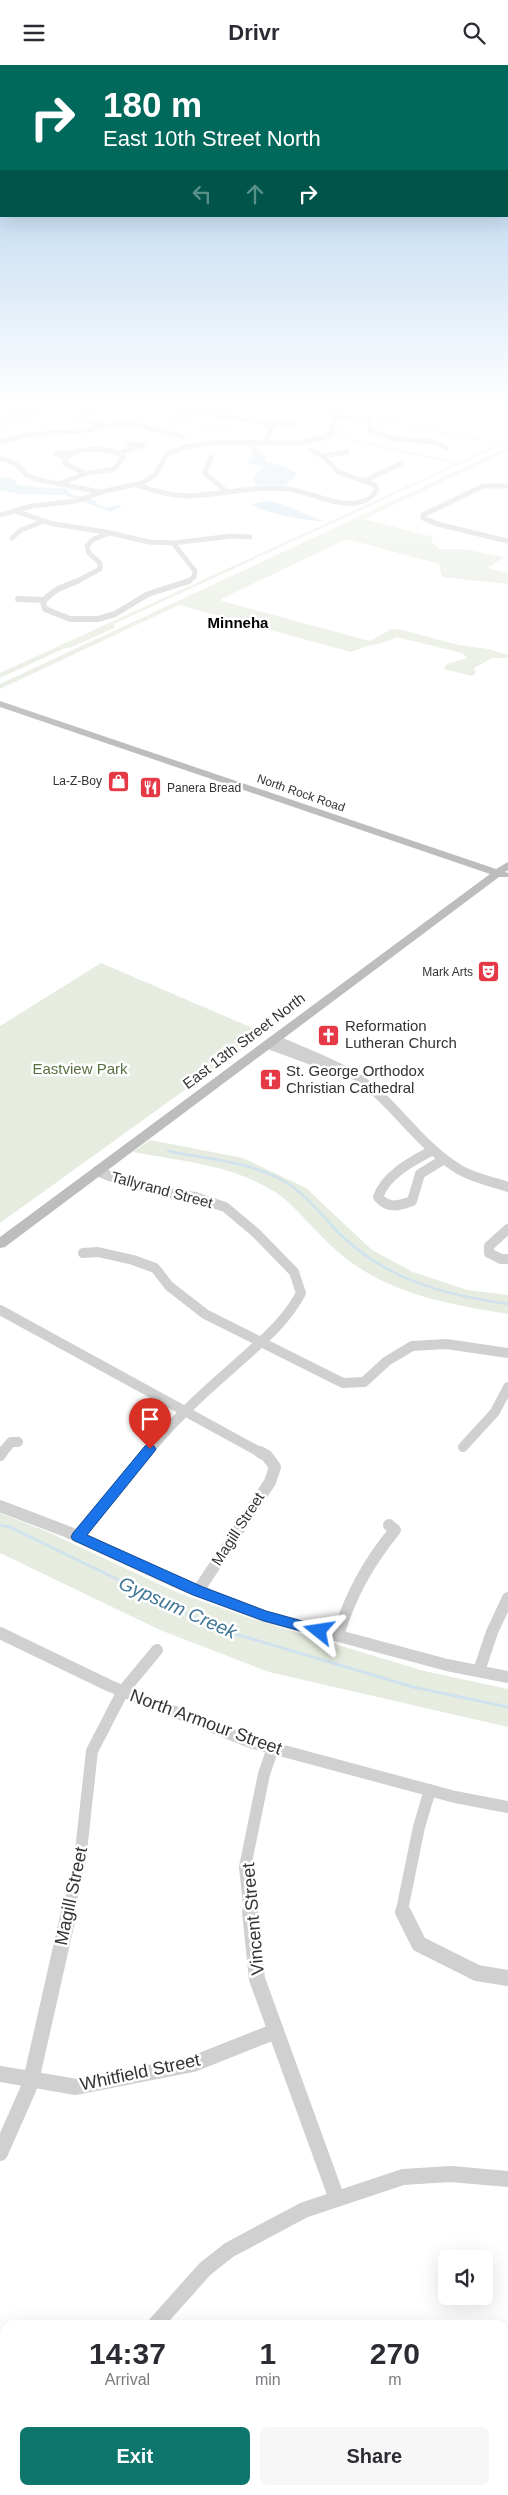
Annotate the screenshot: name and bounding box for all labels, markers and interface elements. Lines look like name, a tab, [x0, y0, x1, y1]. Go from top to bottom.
icon: menu	[20, 19, 48, 47]
icon: search	[460, 19, 488, 47]
text: Drivr	[228, 20, 280, 45]
icon: right	[20, 85, 85, 150]
text: 180 m	[103, 85, 202, 124]
text: East 10th Street North	[103, 126, 321, 151]
icon: left	[188, 180, 216, 208]
icon: ahead	[241, 180, 269, 208]
icon: right	[294, 180, 322, 208]
district label: Minneha	[208, 614, 269, 631]
shop icon: La-Z-Boy	[106, 769, 130, 793]
street label: North Rock Road	[255, 771, 347, 815]
place label: La-Z-Boy	[53, 774, 102, 788]
restaurant icon: Panera Bread	[139, 776, 163, 800]
place label: Panera Bread	[167, 781, 241, 795]
theatre icon: Mark Arts	[477, 960, 501, 984]
place label: Mark Arts	[422, 965, 473, 979]
street label: East 13th Street North	[179, 989, 308, 1092]
place label: Reformation Lutheran Church	[345, 1017, 457, 1051]
church icon: Reformation Lutheran Church	[317, 1023, 341, 1047]
park label: Eastview Park	[32, 1060, 128, 1077]
place label: St. George Orthodox Christian Cathedral	[286, 1062, 425, 1096]
church icon: St. George Orthodox Christian Cathedral	[258, 1068, 282, 1092]
street label: Tallyrand Street	[110, 1168, 215, 1211]
pin	[129, 1398, 171, 1449]
icon: arrive	[136, 1405, 164, 1433]
street label: Magill Street	[208, 1488, 268, 1568]
water label: Gypsum Creek	[116, 1572, 241, 1643]
position arrow	[292, 1604, 344, 1656]
street label: North Armour Street	[127, 1685, 285, 1759]
street label: Magill Street	[51, 1845, 91, 1947]
street label: Vincent Street	[238, 1862, 268, 1976]
street label: Whitfield Street	[78, 2050, 202, 2094]
map controls	[438, 2250, 493, 2305]
button: sound	[438, 2250, 493, 2305]
text: 14:37	[89, 2337, 166, 2370]
text: 1	[259, 2337, 276, 2370]
text: 270	[370, 2337, 420, 2370]
text: Arrival	[105, 2371, 150, 2388]
text: min	[255, 2371, 281, 2388]
text: m	[388, 2371, 401, 2388]
button: Exit	[20, 2427, 250, 2485]
button: Share	[260, 2427, 489, 2485]

